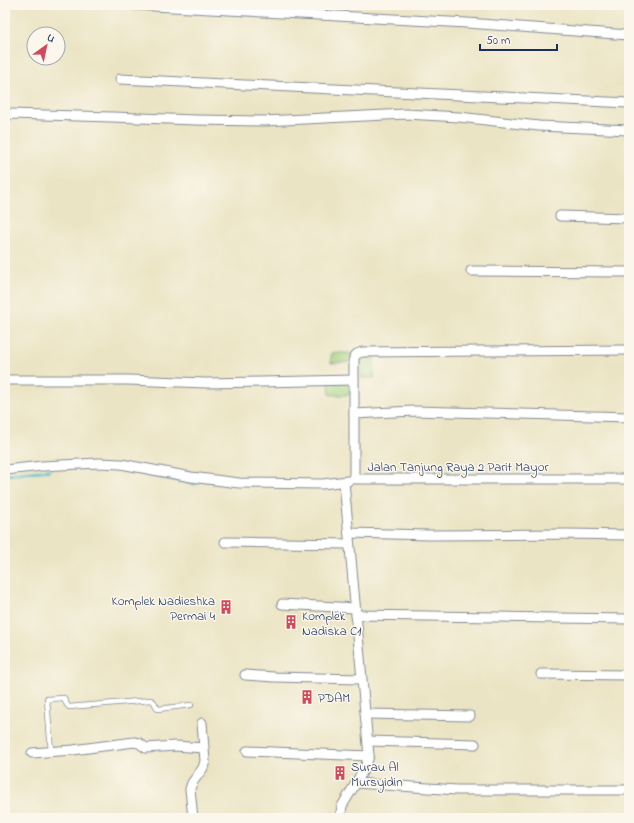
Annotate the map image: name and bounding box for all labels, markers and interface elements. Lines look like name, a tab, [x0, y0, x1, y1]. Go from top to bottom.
north arrow	[26, 26, 66, 66]
scale bar	[480, 26, 557, 52]
text: U	[44, 30, 58, 47]
text: 50 m	[486, 32, 510, 50]
street label: Jalan Tanjung Raya 2 Parit Mayor	[367, 458, 550, 478]
place label: Komplek Nadieshka Permai 4	[111, 592, 216, 626]
building icon: Komplek Nadieshka Permai 4	[218, 599, 234, 615]
place label: Komplek Nadiska C1	[302, 607, 361, 641]
building icon: Komplek Nadiska C1	[283, 614, 299, 630]
building icon: PDAM	[299, 689, 315, 705]
place label: PDAM	[318, 689, 350, 708]
place label: Surau Al Mursyidin	[351, 758, 403, 793]
building icon: Surau Al Mursyidin	[332, 765, 348, 781]

